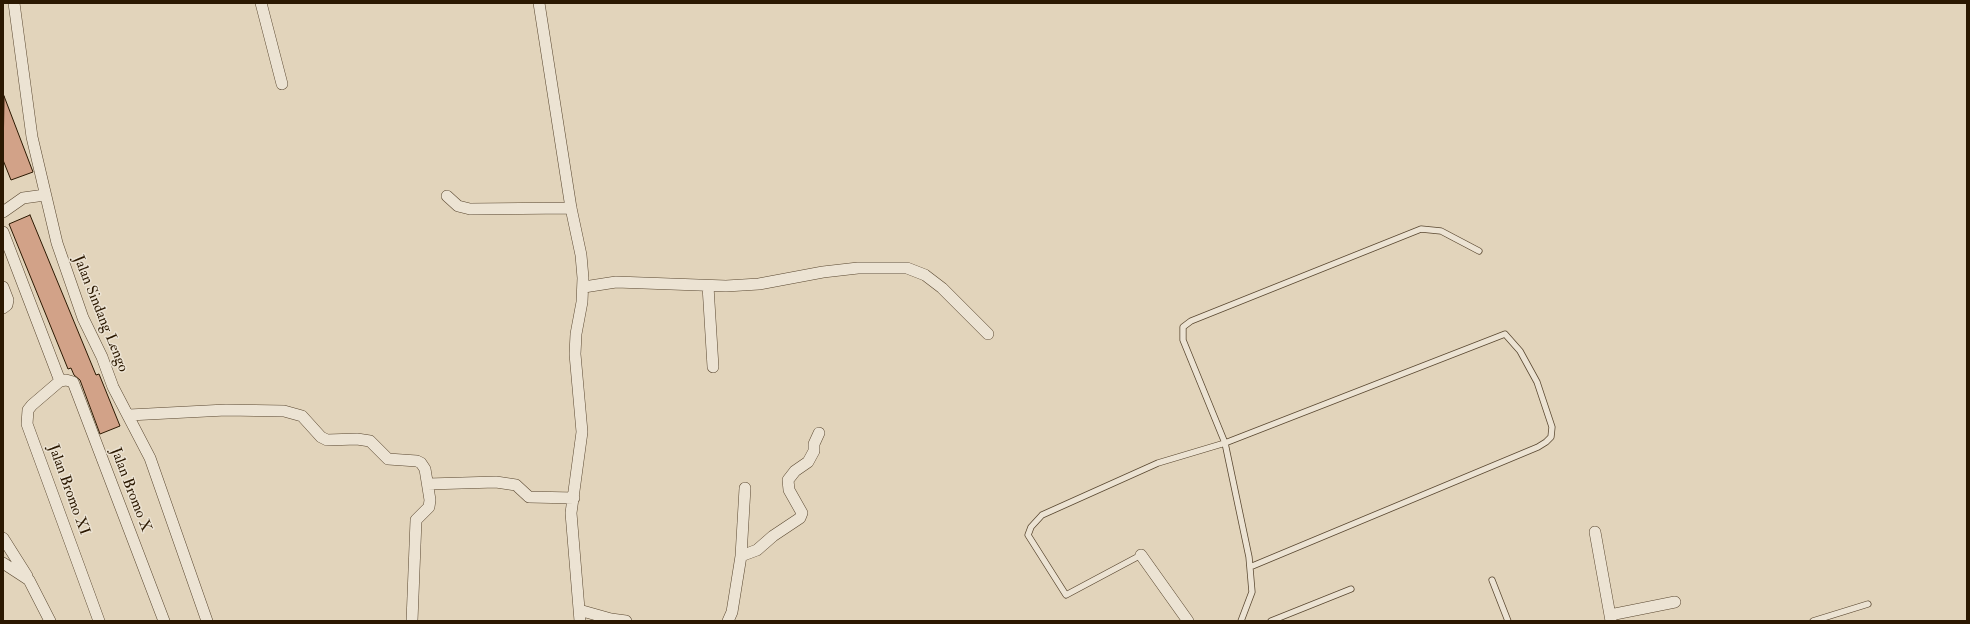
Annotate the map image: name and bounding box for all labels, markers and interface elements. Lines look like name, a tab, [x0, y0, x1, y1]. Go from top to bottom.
street label: Jalan Sindang Lengo	[68, 253, 132, 375]
street label: Jalan Bromo XI	[43, 442, 93, 538]
street label: Jalan Bromo X	[106, 445, 154, 535]

